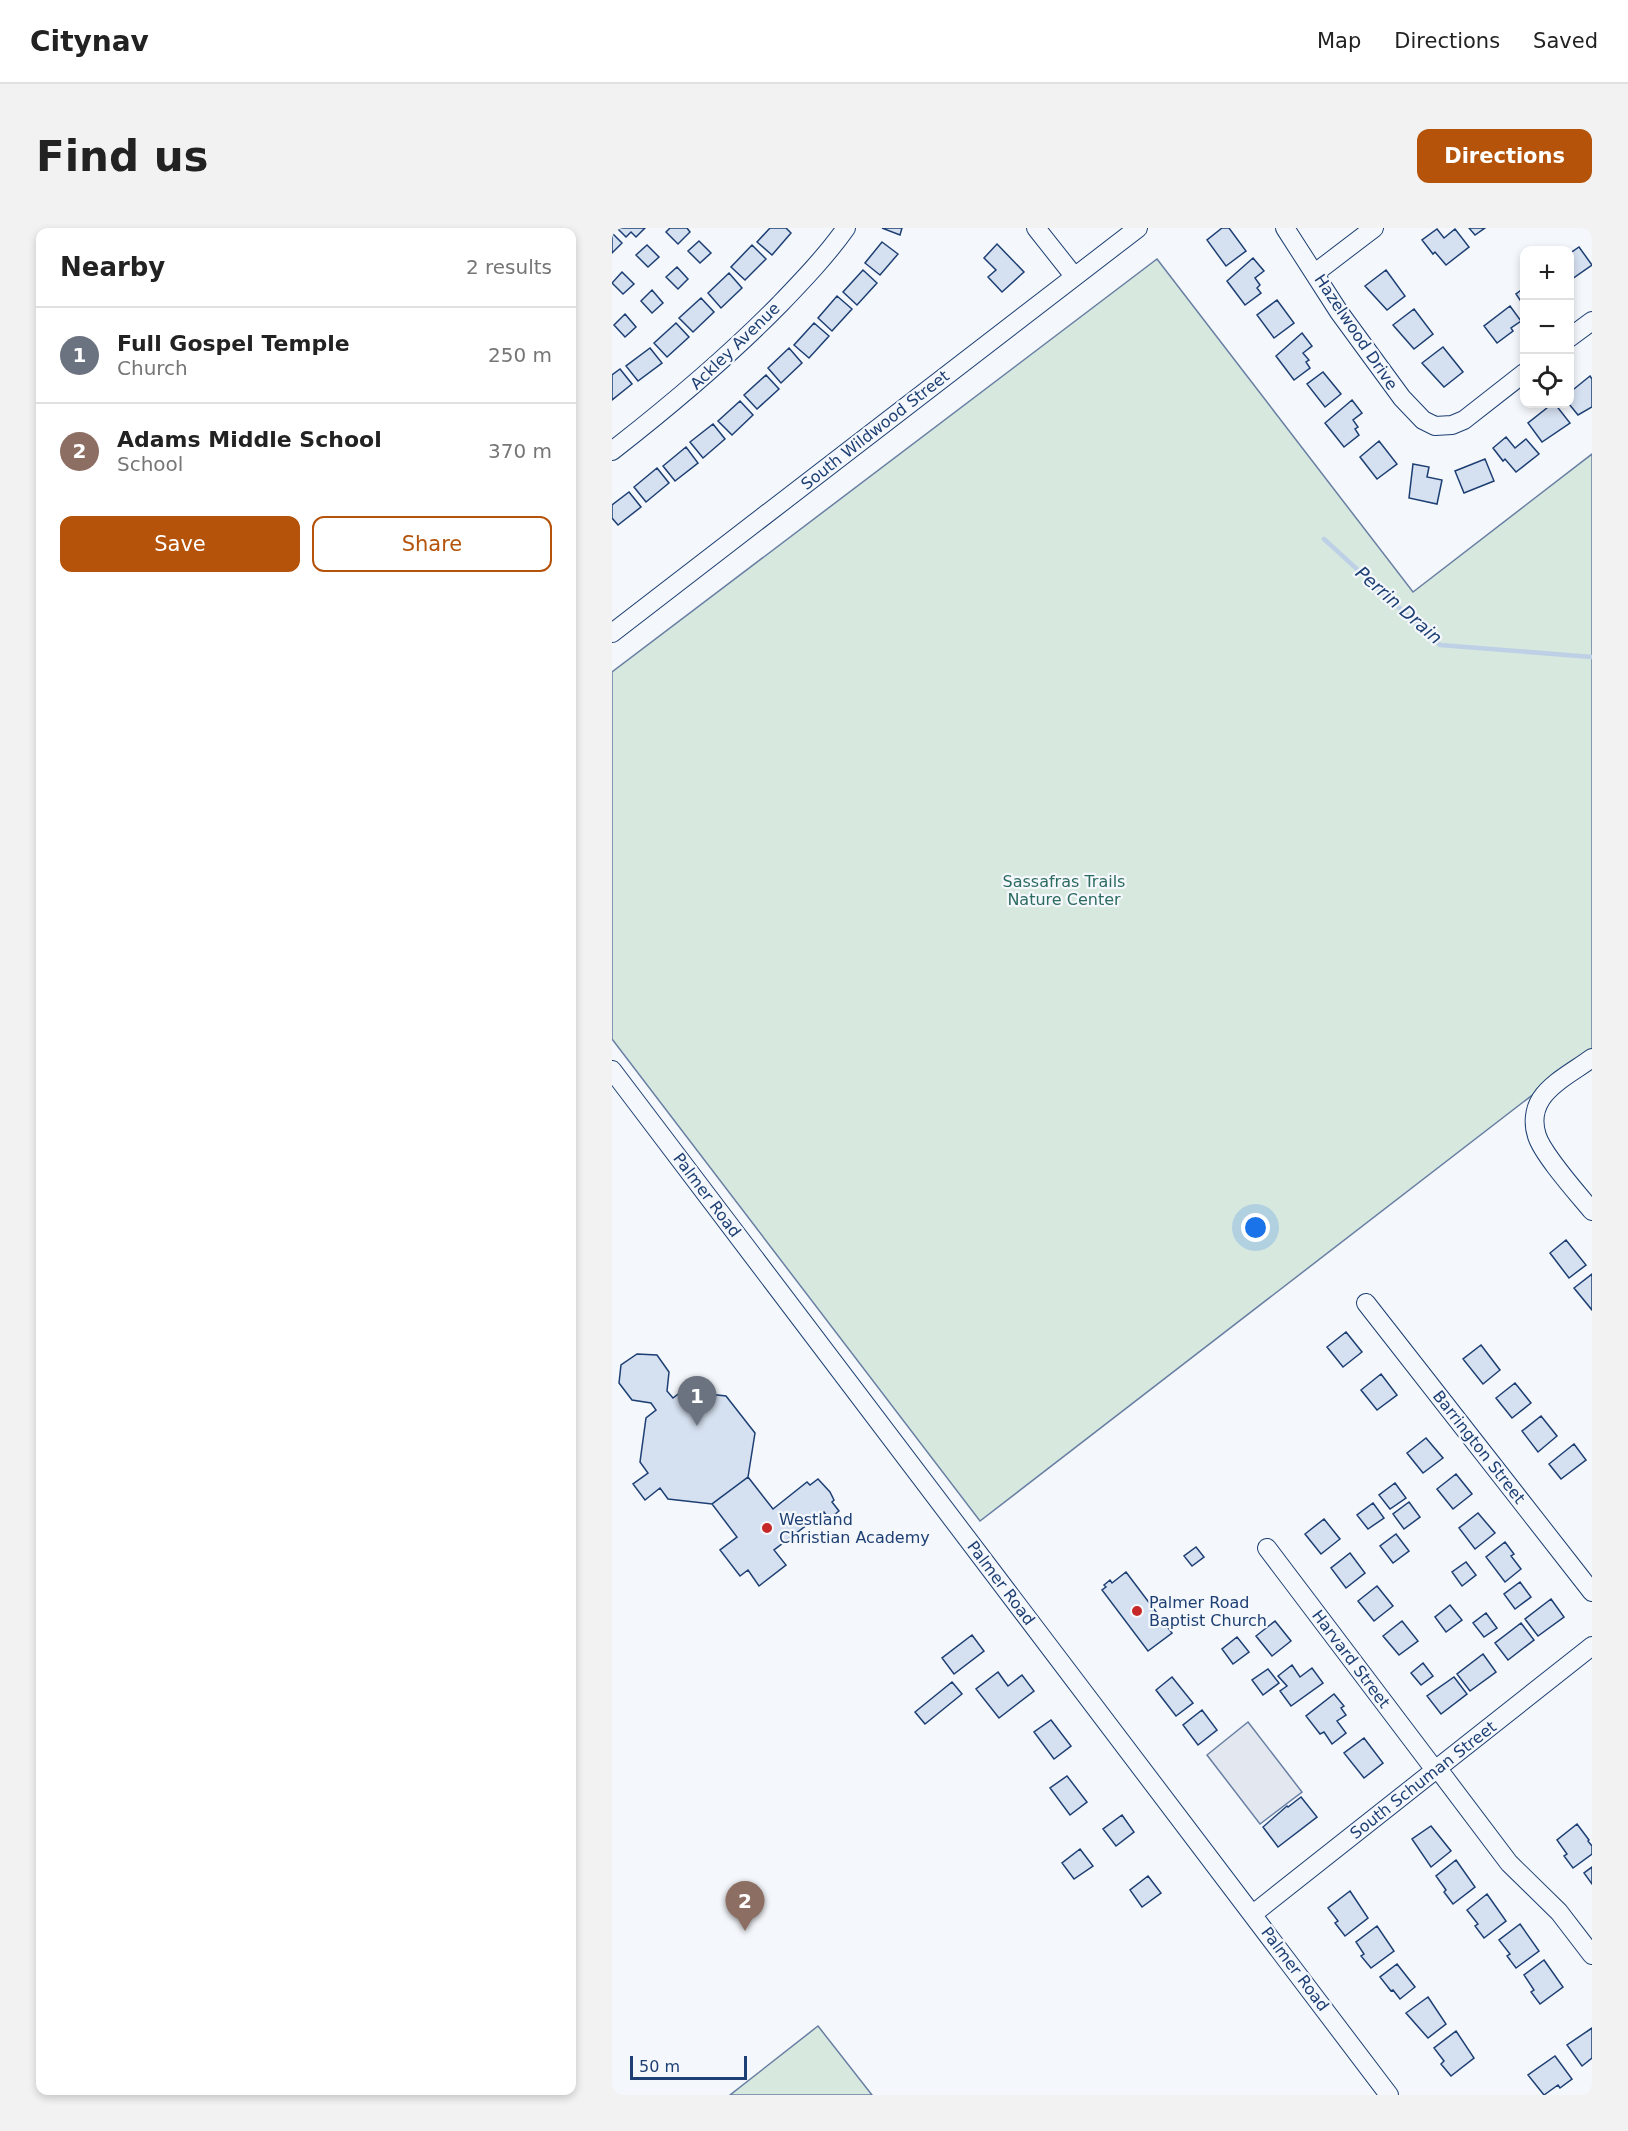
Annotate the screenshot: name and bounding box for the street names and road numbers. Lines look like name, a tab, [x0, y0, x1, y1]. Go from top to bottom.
street label: Hazelwood Drive	[1310, 271, 1402, 393]
street label: Ackley Avenue	[686, 299, 784, 393]
street label: South Wildwood Street	[797, 366, 953, 494]
street label: Palmer Road	[669, 1149, 745, 1241]
street label: Barrington Street	[1429, 1387, 1529, 1507]
street label: Palmer Road	[963, 1537, 1039, 1629]
street label: Harvard Street	[1308, 1606, 1394, 1712]
street label: South Schuman Street	[1346, 1717, 1500, 1843]
street label: Palmer Road	[1257, 1923, 1333, 2015]

